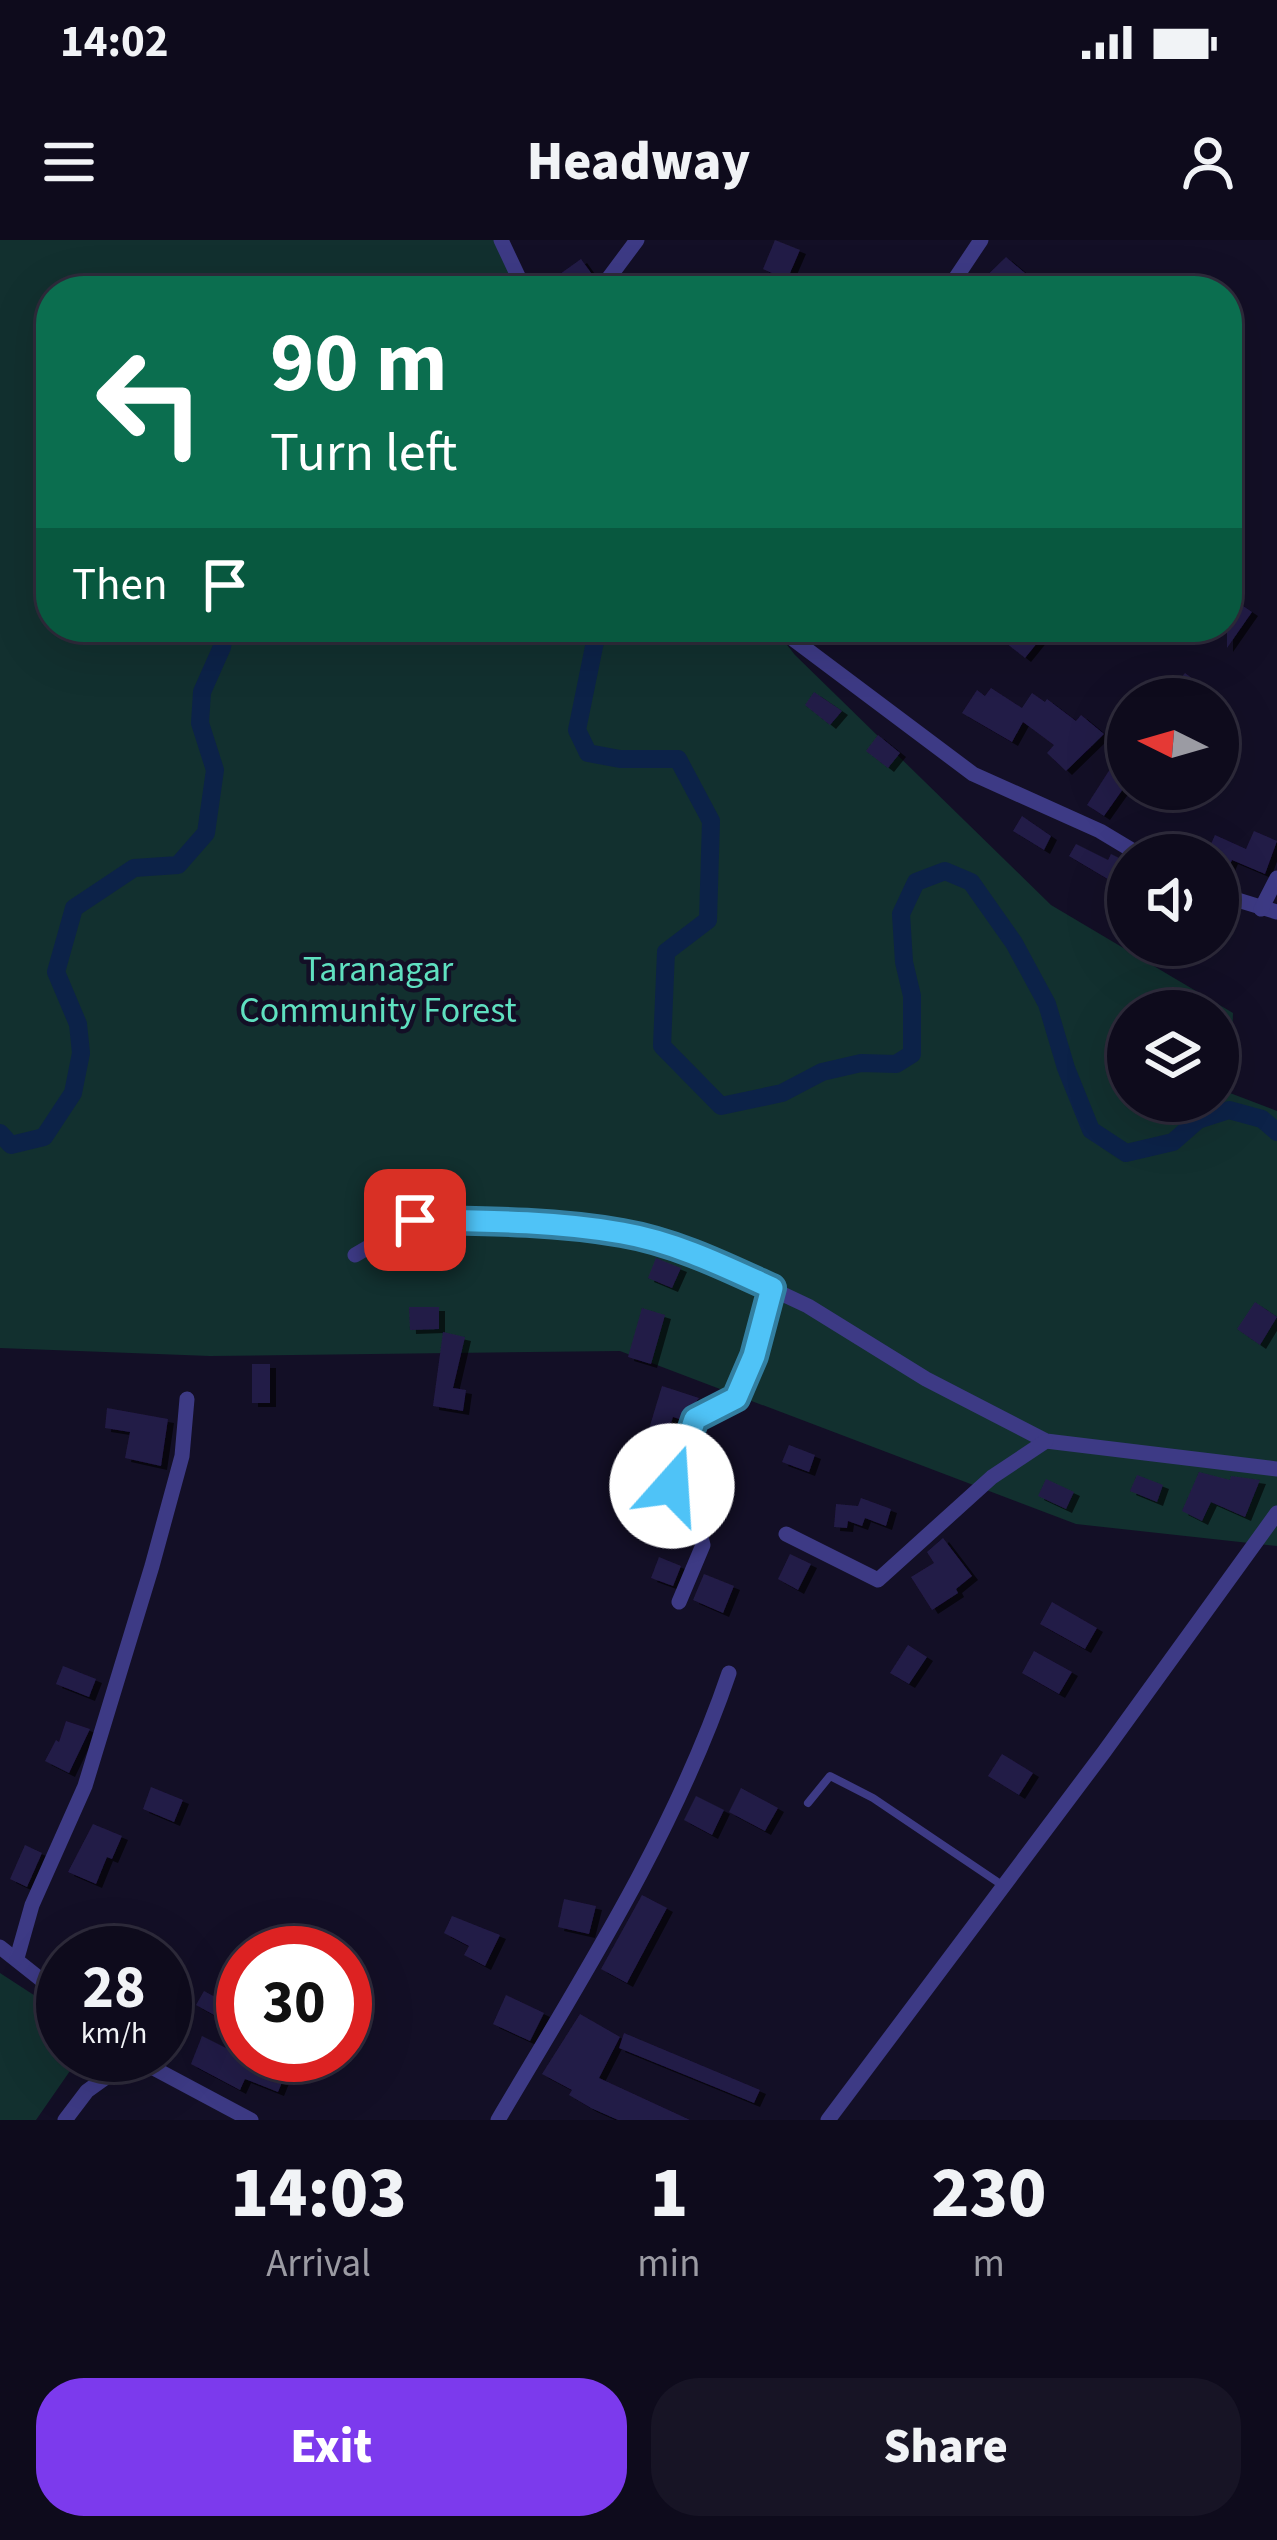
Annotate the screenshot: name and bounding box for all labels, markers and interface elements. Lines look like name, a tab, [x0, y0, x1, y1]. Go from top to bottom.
text: 14:02	[60, 10, 169, 74]
text: Headway	[527, 124, 750, 201]
icon: menu	[36, 129, 102, 195]
icon: person	[1175, 129, 1241, 195]
text: 90 m	[270, 304, 448, 424]
icon: left	[72, 324, 228, 480]
text: Turn left	[270, 415, 457, 492]
icon: arrive	[192, 552, 258, 618]
text: Then	[72, 553, 168, 617]
north arrow	[1107, 678, 1239, 810]
map controls	[1107, 678, 1239, 1122]
button: sound	[1107, 834, 1239, 966]
park label: Taranagar Community Forest	[239, 944, 517, 1036]
button: layers	[1107, 990, 1239, 1122]
pin	[364, 1169, 466, 1271]
icon: arrive	[382, 1187, 448, 1253]
position arrow	[609, 1423, 735, 1549]
speed limit sign: 30	[216, 1926, 372, 2082]
text: 28	[82, 1946, 146, 2031]
text: km/h	[81, 2012, 147, 2055]
text: 14:03	[231, 2142, 407, 2245]
text: 1	[650, 2142, 688, 2245]
text: 230	[931, 2142, 1046, 2245]
text: Arrival	[266, 2236, 371, 2292]
text: min	[637, 2236, 701, 2292]
text: m	[973, 2236, 1005, 2292]
button: Exit	[36, 2378, 627, 2516]
button: Share	[651, 2378, 1241, 2516]

